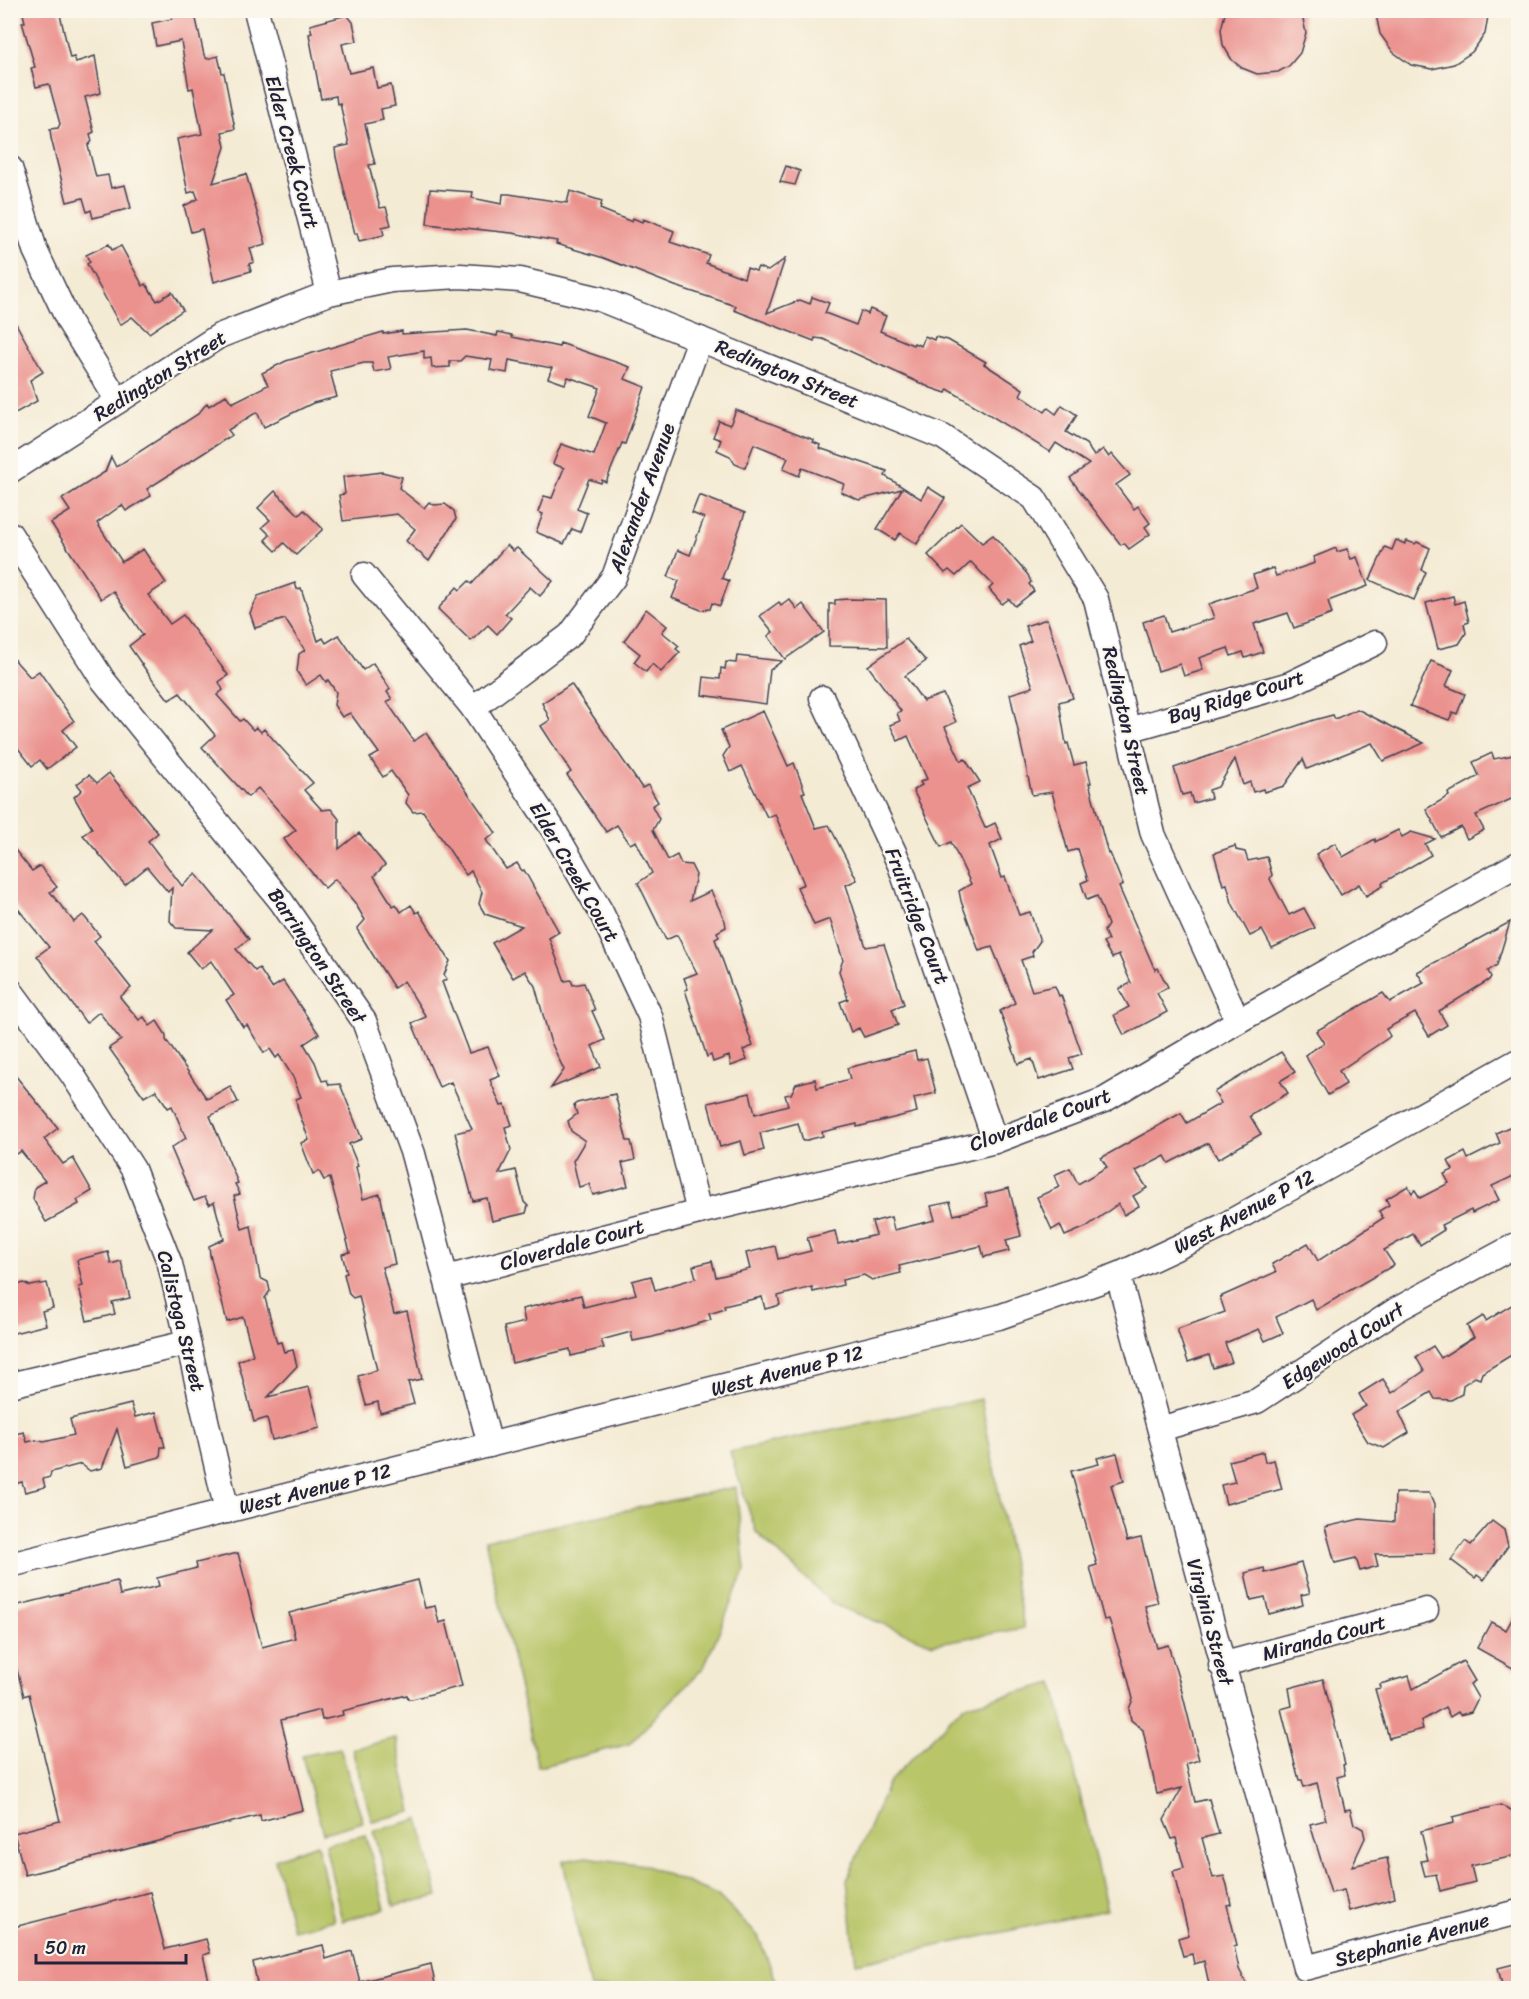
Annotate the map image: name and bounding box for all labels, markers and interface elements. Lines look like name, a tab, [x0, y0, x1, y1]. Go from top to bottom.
street label: Elder Creek Court	[255, 71, 329, 233]
street label: Redington Street	[86, 321, 234, 431]
street label: Redington Street	[710, 329, 864, 419]
street label: Alexander Avenue	[598, 418, 686, 579]
street label: Redington Street	[1092, 643, 1160, 799]
street label: Bay Ridge Court	[1163, 660, 1309, 734]
street label: Elder Creek Court	[519, 795, 629, 949]
street label: Fruitridge Court	[875, 842, 959, 990]
street label: Barrington Street	[258, 881, 376, 1032]
street label: Cloverdale Court	[964, 1078, 1116, 1162]
street label: West Avenue P 12	[1167, 1160, 1321, 1264]
street label: Cloverdale Court	[496, 1209, 648, 1281]
street label: Calistoga Street	[147, 1247, 216, 1396]
street label: Edgewood Court	[1274, 1292, 1413, 1399]
street label: West Avenue P 12	[707, 1335, 867, 1407]
street label: West Avenue P 12	[235, 1453, 395, 1525]
street label: Virginia Street	[1176, 1555, 1244, 1690]
street label: Miranda Court	[1258, 1605, 1390, 1671]
street label: Stephanie Avenue	[1331, 1903, 1493, 1977]
scale bar	[36, 1927, 186, 1965]
text: 50 m	[45, 1932, 86, 1964]

